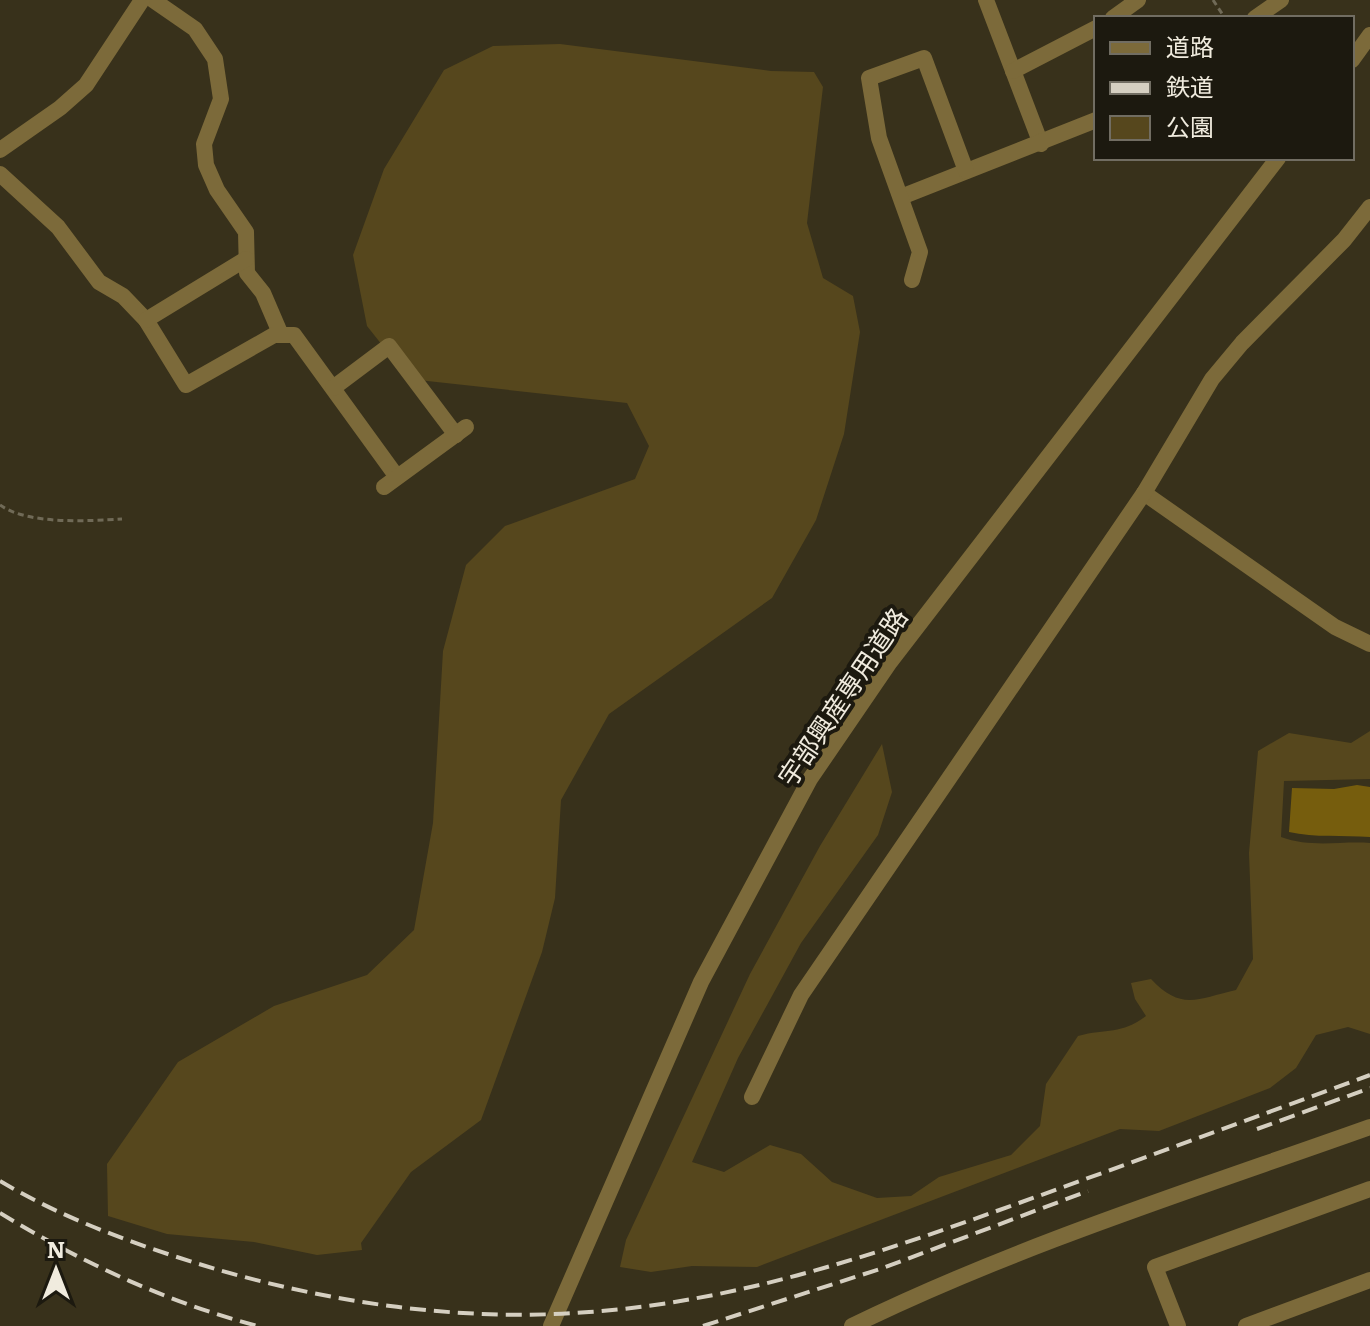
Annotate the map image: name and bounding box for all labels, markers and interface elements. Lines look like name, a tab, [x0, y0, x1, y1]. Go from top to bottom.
legend	[1094, 16, 1354, 160]
text: 道路	[1166, 28, 1214, 63]
text: 鉄道	[1166, 68, 1214, 103]
text: 公園	[1166, 108, 1214, 143]
street label: 宇部興産専用道路	[767, 599, 915, 793]
north arrow	[16, 1230, 96, 1310]
text: N	[47, 1232, 65, 1265]

